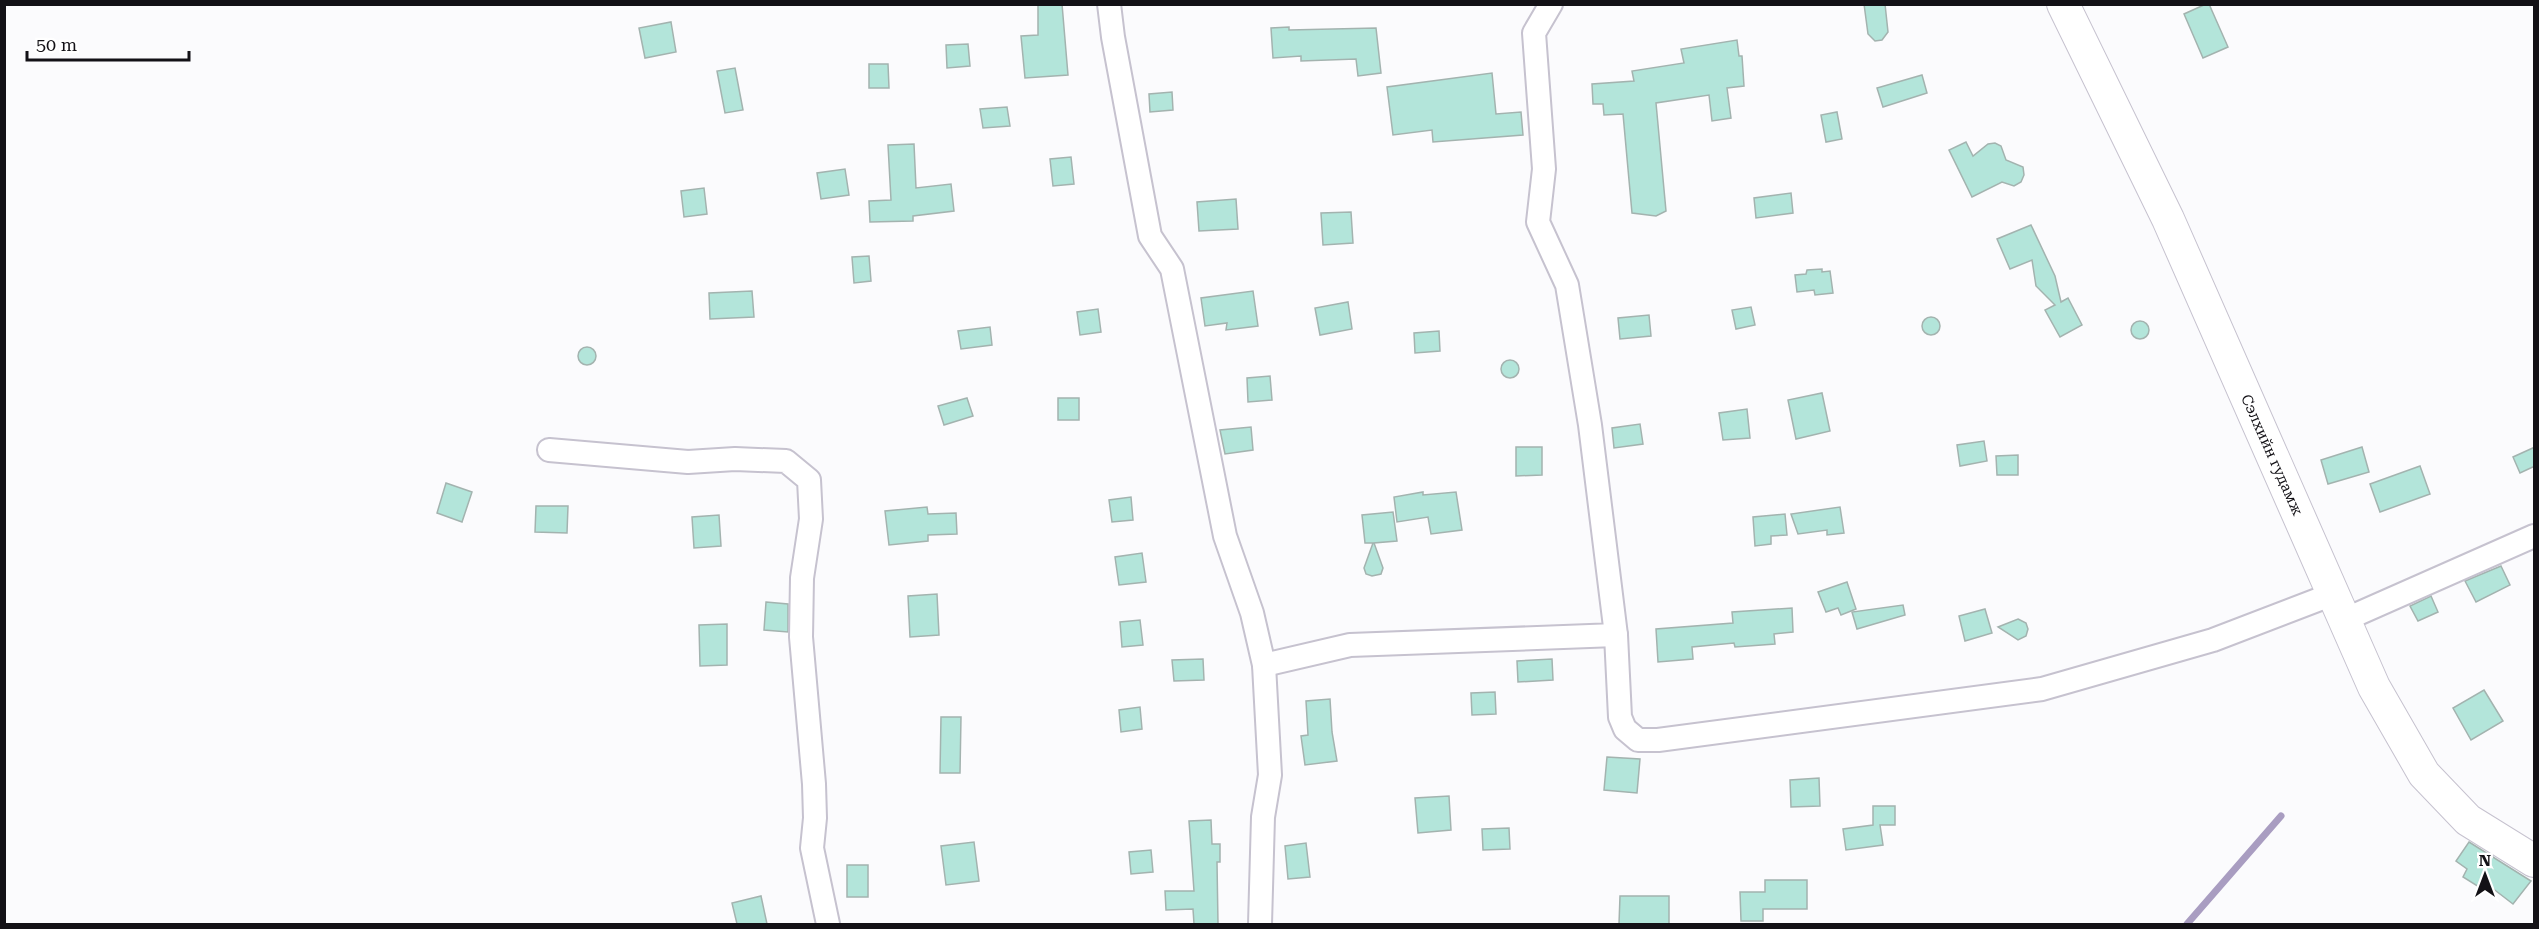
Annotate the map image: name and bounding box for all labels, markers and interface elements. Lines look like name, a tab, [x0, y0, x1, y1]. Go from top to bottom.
scale bar	[27, 24, 189, 62]
text: 50 m	[36, 34, 77, 55]
street label: Сэлхийн гудамж	[2237, 392, 2307, 519]
north arrow	[2455, 845, 2515, 905]
text: N	[2479, 851, 2491, 870]

